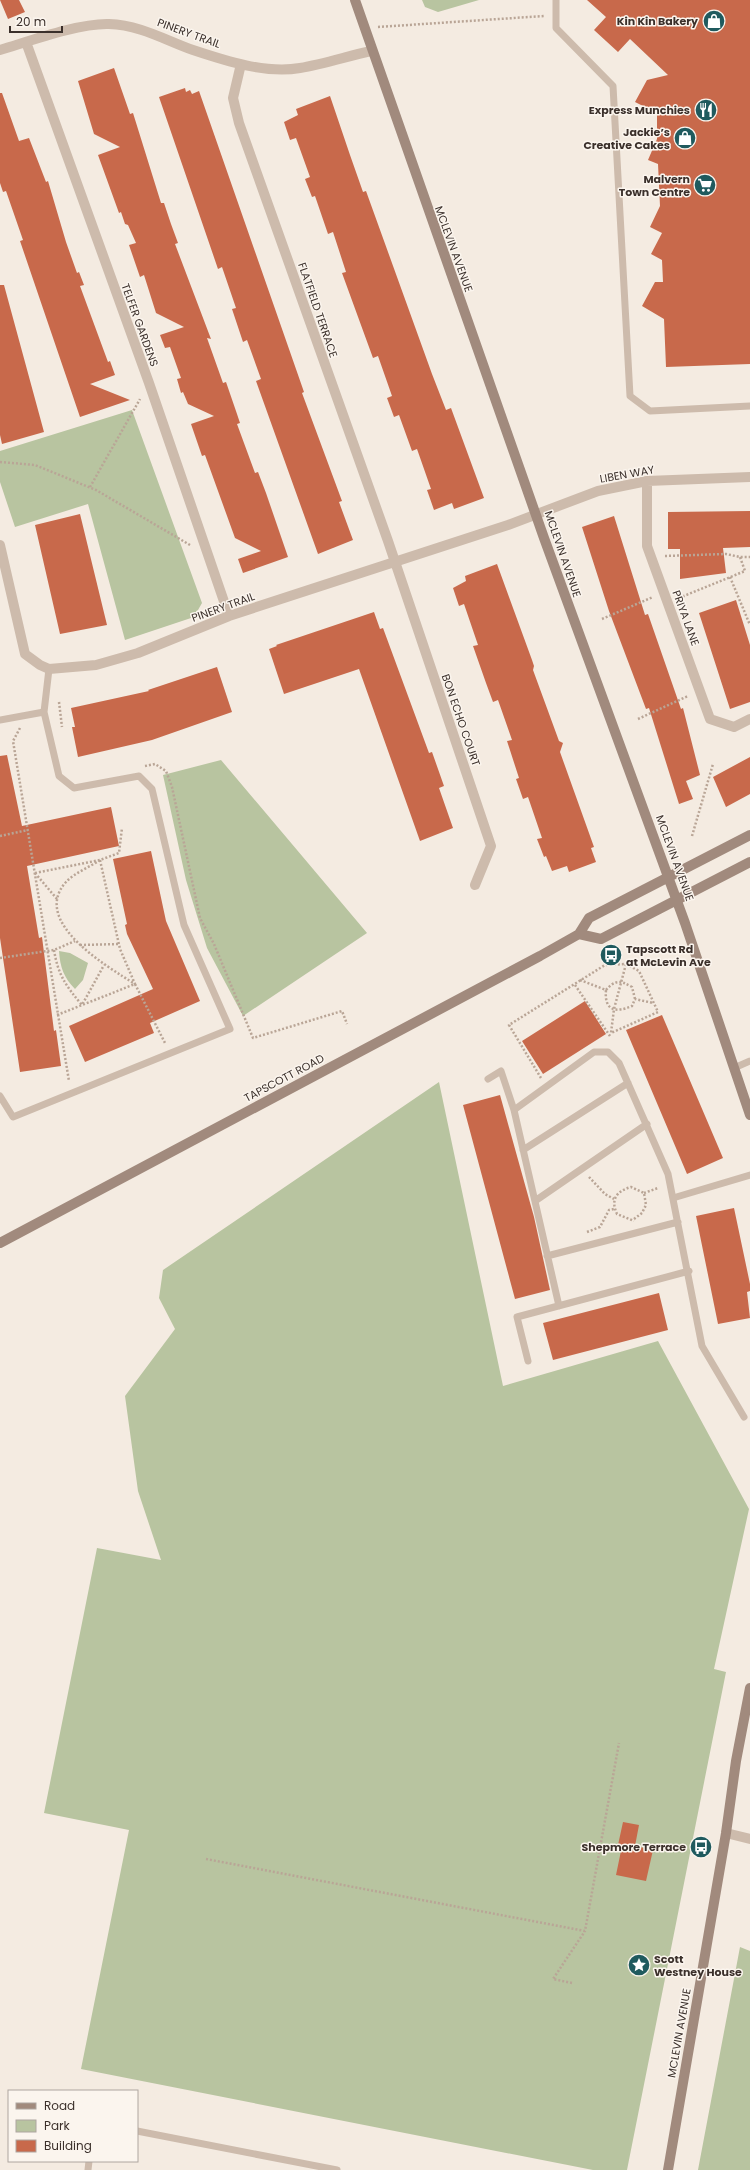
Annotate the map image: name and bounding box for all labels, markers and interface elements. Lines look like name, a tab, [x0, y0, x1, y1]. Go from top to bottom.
scale bar	[10, 8, 62, 34]
shop icon: Kin Kin Bakery	[701, 8, 727, 34]
text: 20 m	[16, 13, 46, 30]
place label: Kin Kin Bakery	[617, 13, 698, 29]
street label: PINERY TRAIL	[155, 14, 223, 52]
restaurant icon: Express Munchies	[693, 97, 719, 123]
place label: Express Munchies	[589, 102, 690, 118]
place label: Jackie’s Creative Cakes	[583, 124, 670, 153]
shop icon: Jackie’s Creative Cakes	[672, 125, 698, 151]
place label: Malvern Town Centre	[619, 171, 690, 200]
supermarket icon: Malvern Town Centre	[692, 172, 718, 198]
street label: MCLEVIN AVENUE	[431, 204, 477, 294]
street label: FLATFIELD TERRACE	[294, 260, 342, 360]
street label: TELFER GARDENS	[118, 281, 162, 369]
street label: LIBEN WAY	[598, 461, 656, 487]
street label: MCLEVIN AVENUE	[541, 509, 585, 599]
street label: PINERY TRAIL	[189, 588, 257, 626]
street label: PRIYA LANE	[669, 588, 703, 648]
street label: BON ECHO COURT	[438, 672, 484, 768]
street label: MCLEVIN AVENUE	[652, 813, 698, 903]
place label: Tapscott Rd at McLevin Ave	[626, 941, 711, 970]
bus stop icon: Tapscott Rd at McLevin Ave	[598, 942, 624, 968]
street label: TAPSCOTT ROAD	[241, 1050, 327, 1106]
bus stop icon: Shepmore Terrace	[688, 1834, 714, 1860]
place label: Shepmore Terrace	[582, 1839, 686, 1855]
place label: Scott Westney House	[654, 1951, 742, 1980]
place icon: Scott Westney House	[626, 1952, 652, 1978]
street label: MCLEVIN AVENUE	[663, 1987, 695, 2079]
legend	[8, 2090, 138, 2162]
text: Road	[44, 2097, 75, 2114]
text: Park	[44, 2117, 71, 2134]
text: Building	[44, 2137, 92, 2154]

